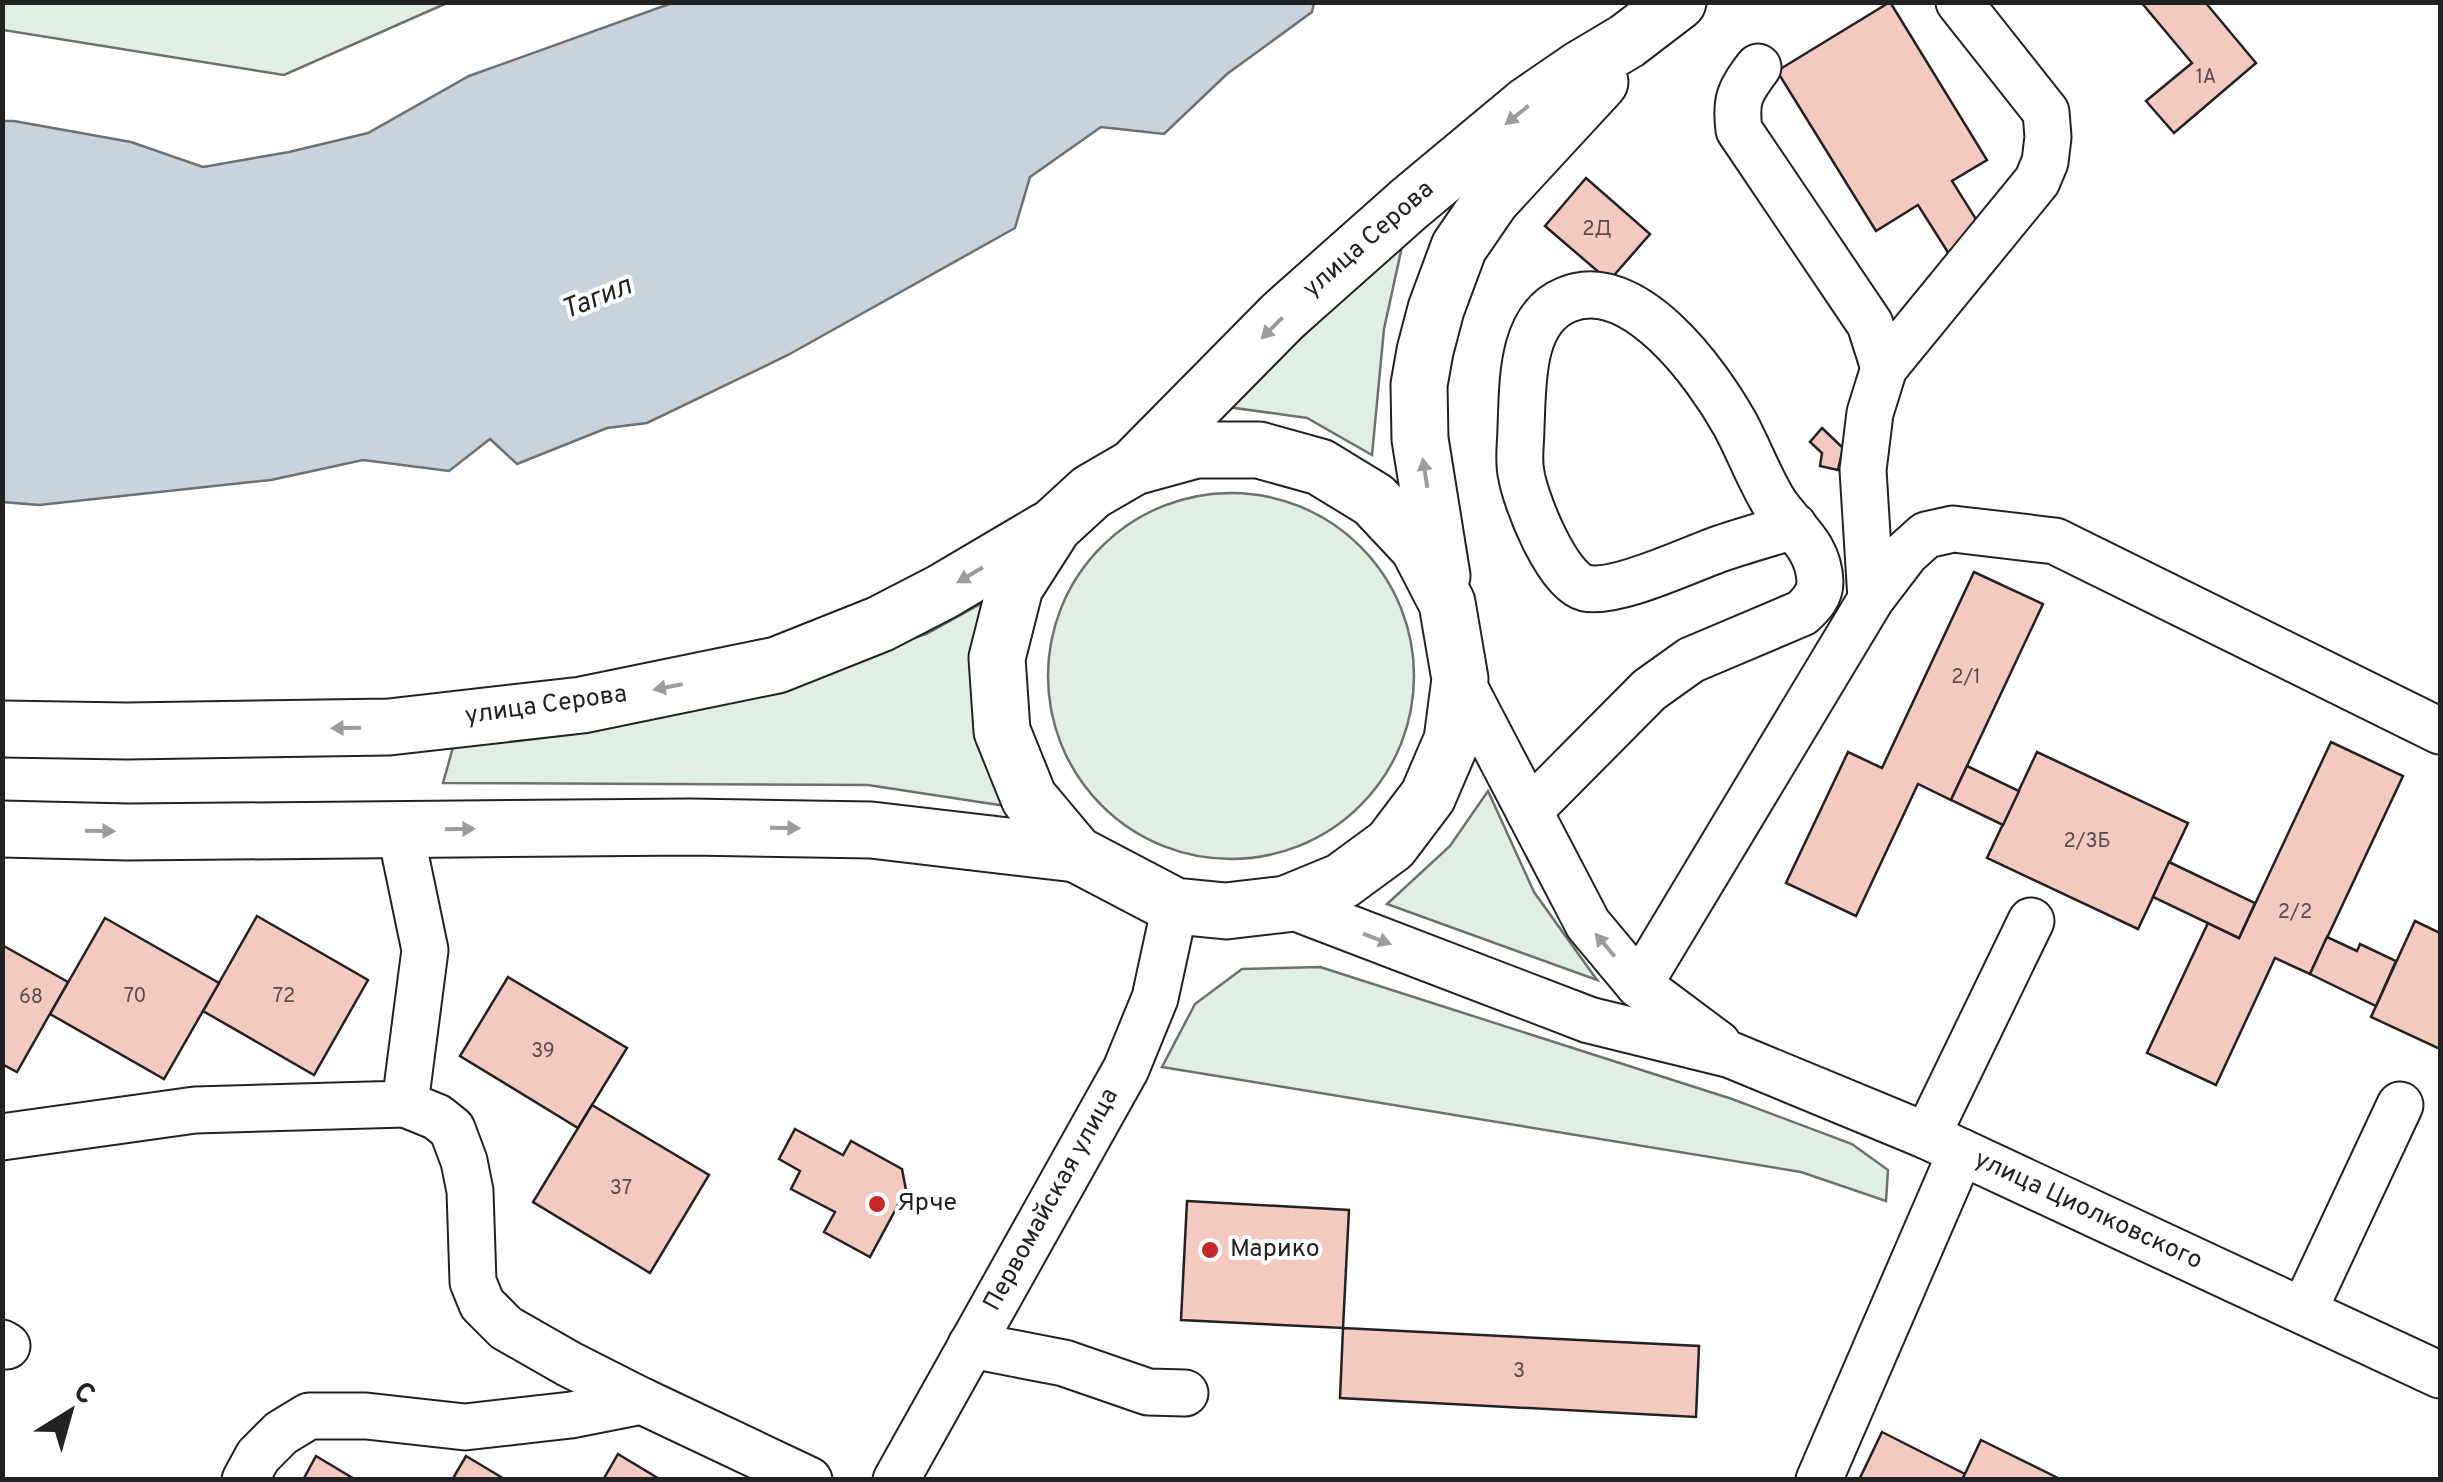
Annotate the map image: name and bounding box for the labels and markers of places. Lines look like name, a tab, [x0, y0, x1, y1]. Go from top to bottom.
place label: Ярче	[897, 1188, 957, 1220]
marker: Ярче	[866, 1193, 888, 1215]
place label: Марико	[1230, 1234, 1320, 1266]
marker: Марико	[1199, 1239, 1221, 1261]

